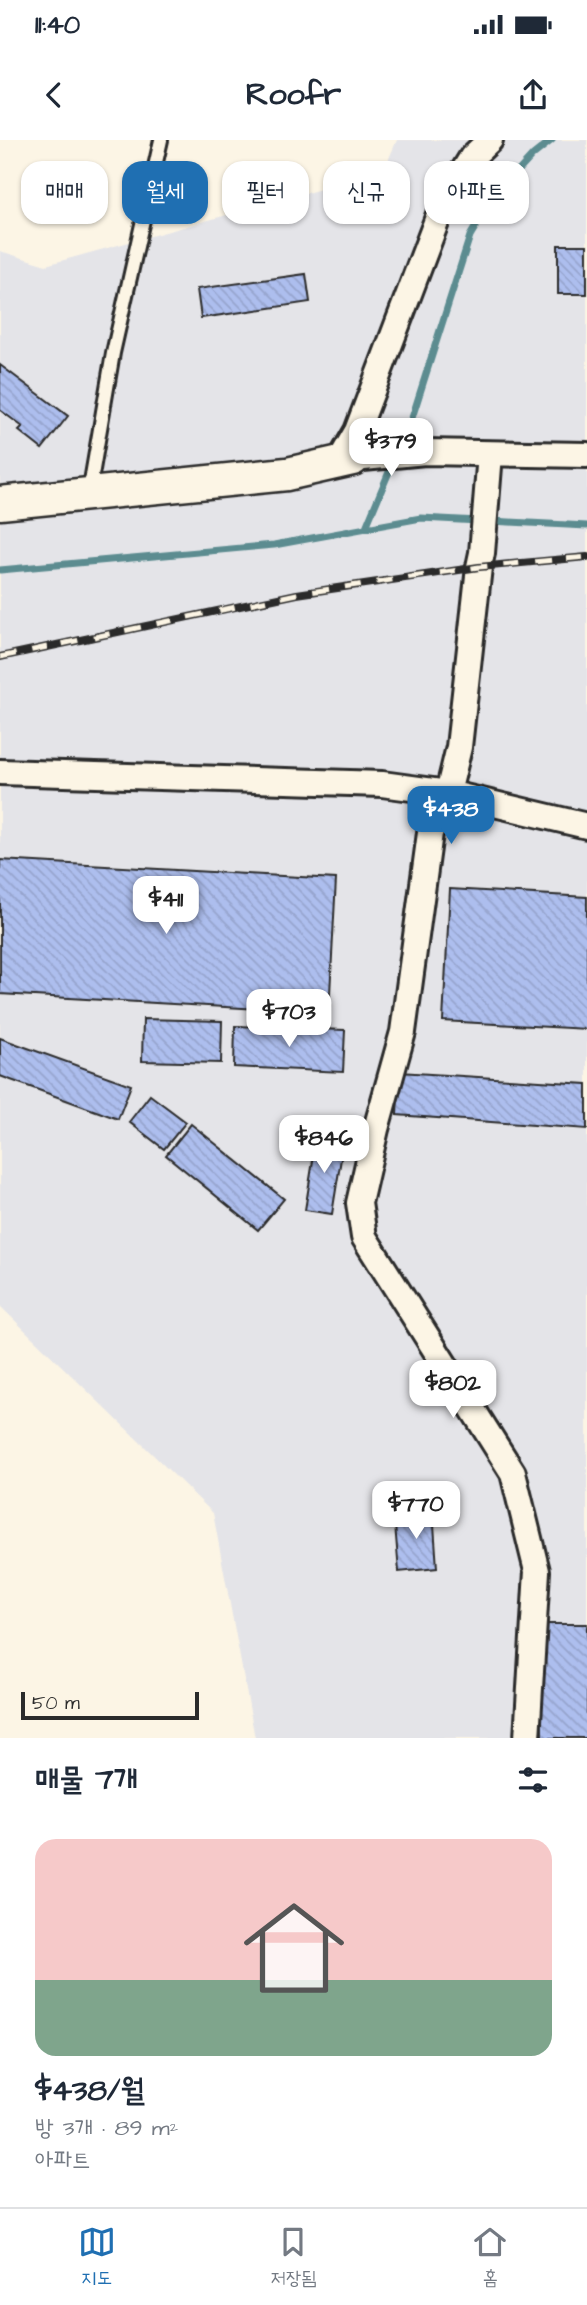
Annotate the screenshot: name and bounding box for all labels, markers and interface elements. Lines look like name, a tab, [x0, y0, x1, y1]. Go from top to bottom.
text: 11:40	[35, 7, 80, 43]
text: Roofr	[246, 72, 341, 117]
icon: back	[35, 76, 73, 114]
icon: share	[514, 76, 552, 114]
chip: 매매	[21, 161, 108, 224]
chip: 월세	[122, 161, 208, 224]
chip: 필터	[222, 161, 309, 224]
chip: 신규	[323, 161, 410, 224]
chip: 아파트	[424, 161, 529, 224]
pin: $379	[350, 418, 432, 478]
text: $379	[365, 425, 417, 457]
pin: $438	[410, 786, 492, 846]
text: $438	[423, 793, 479, 825]
pin: $411	[125, 876, 207, 936]
text: $411	[149, 883, 183, 915]
pin: $703	[248, 990, 330, 1049]
text: $703	[262, 996, 316, 1028]
pin: $846	[283, 1116, 365, 1175]
text: $846	[295, 1122, 353, 1154]
pin: $802	[412, 1360, 494, 1420]
text: $802	[425, 1367, 481, 1399]
pin: $770	[375, 1482, 457, 1541]
text: $770	[388, 1488, 444, 1520]
scale bar	[21, 1689, 200, 1721]
text: 50 m	[32, 1690, 80, 1717]
text: 매물 7개	[35, 1759, 138, 1801]
icon: filters	[514, 1761, 552, 1799]
icon: home	[231, 1885, 357, 2011]
text: $438/월	[35, 2070, 145, 2112]
text: 방 3개 · 89 m²	[35, 2112, 178, 2144]
text: 아파트	[35, 2144, 91, 2176]
tab: 지도	[78, 2223, 116, 2292]
tab: 저장됨	[271, 2223, 316, 2292]
tab: 홈	[471, 2223, 509, 2292]

